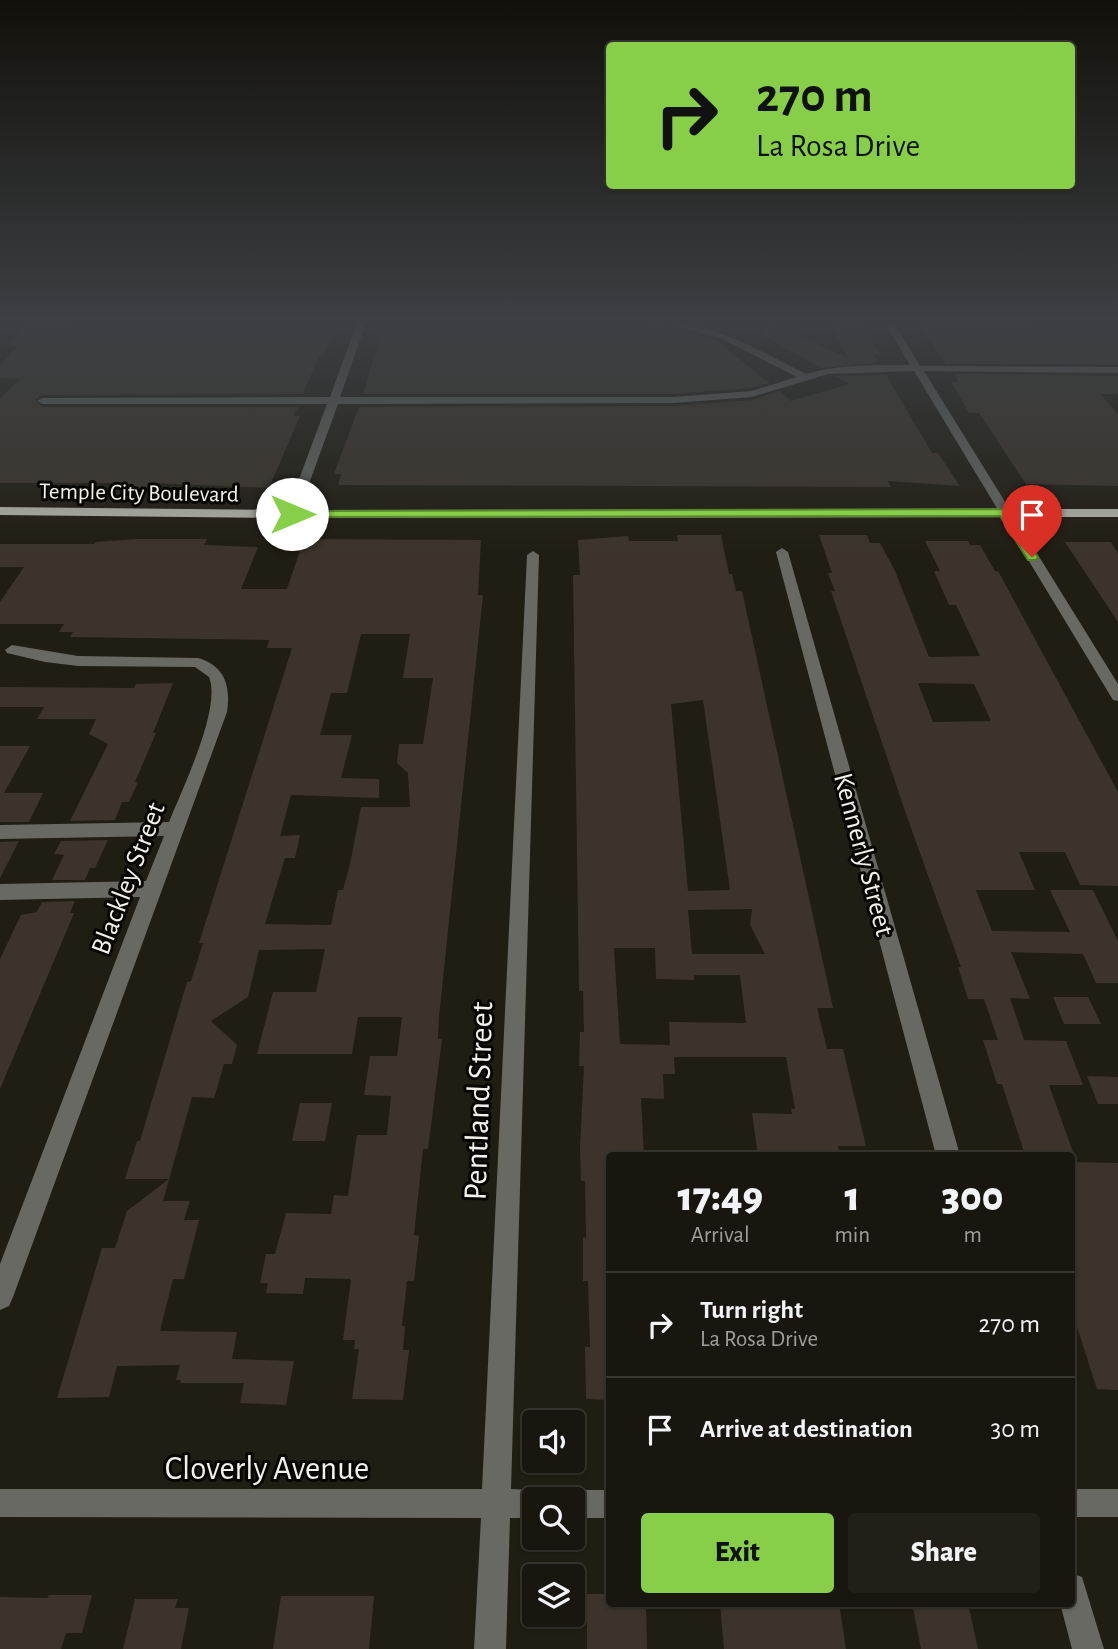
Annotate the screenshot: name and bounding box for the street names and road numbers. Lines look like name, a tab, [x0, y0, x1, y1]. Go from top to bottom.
street label: Temple City Boulevard	[39, 480, 239, 507]
street label: Kennerly Street	[828, 770, 898, 939]
street label: Blackley Street	[87, 799, 171, 959]
street label: Pentland Street	[460, 1001, 499, 1201]
street label: Cloverly Avenue	[165, 1453, 369, 1486]

